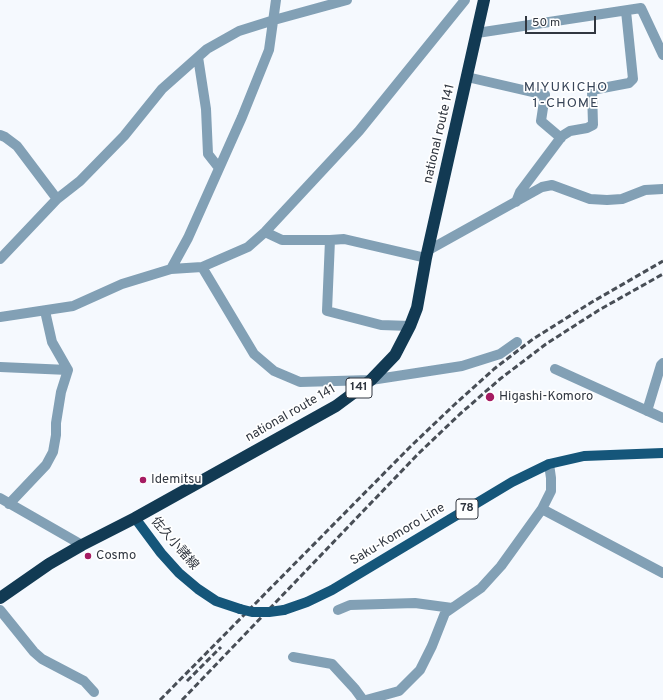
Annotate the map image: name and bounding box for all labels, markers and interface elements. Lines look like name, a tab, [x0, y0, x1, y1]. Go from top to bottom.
scale bar	[527, 8, 598, 34]
text: 50 m	[532, 15, 560, 31]
district label: MIYUKICHO 1-CHOME	[524, 80, 608, 112]
street label: national route 141	[421, 83, 459, 185]
road number: 141	[346, 378, 372, 398]
street label: national route 141	[243, 382, 339, 446]
place label: Higashi-Komoro	[499, 389, 593, 405]
marker: Higashi-Komoro	[484, 391, 496, 403]
place label: Idemitsu	[151, 472, 202, 488]
marker: Idemitsu	[138, 475, 148, 485]
road number: 78	[456, 499, 478, 519]
street label: Saku-Komoro Line	[348, 501, 448, 569]
street label: 佐久小諸線	[147, 514, 201, 574]
place label: Cosmo	[96, 548, 136, 564]
marker: Cosmo	[83, 551, 93, 561]

